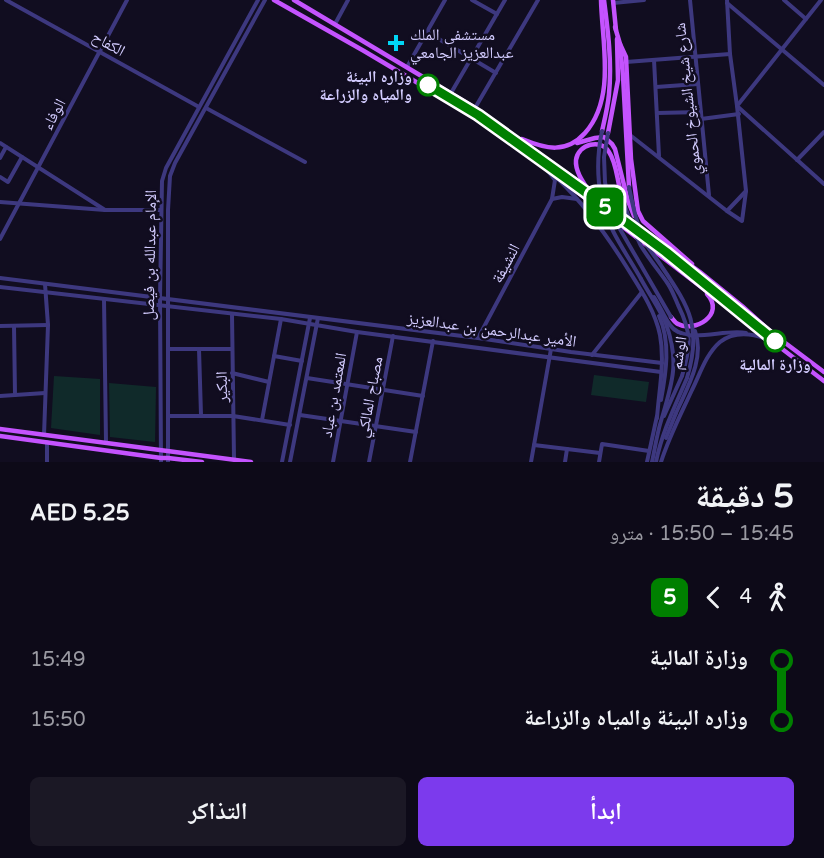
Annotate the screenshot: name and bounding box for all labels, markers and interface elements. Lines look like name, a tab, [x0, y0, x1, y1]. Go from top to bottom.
street label: شارع شيخ الشيوخ الحموي	[670, 22, 708, 176]
place label: مستشفى الملك عبدالعزيز الجامعي	[410, 25, 514, 65]
street label: الكفاح	[88, 27, 129, 61]
marker: مستشفى الملك عبدالعزيز الجامعي	[387, 34, 405, 52]
place label: وزاره البيئة والمياه والزراعة	[320, 67, 412, 105]
marker: وزاره البيئة والمياه والزراعة	[417, 74, 439, 96]
street label: الوفاء	[37, 95, 70, 133]
line badge: 5	[586, 188, 624, 226]
street label: الإمام عبدالله بن فيصل	[139, 190, 161, 320]
text: 5	[598, 195, 612, 220]
street label: النشيفة	[487, 240, 524, 287]
street label: الأمير عبدالرحمن بن عبدالعزيز	[405, 308, 578, 352]
marker: وزارة المالية	[764, 330, 786, 352]
street label: الوشم	[666, 335, 691, 371]
street label: المعتمد بن عباد	[317, 351, 351, 439]
street label: مصباح المالكي	[352, 355, 390, 440]
place label: وزارة المالية	[739, 355, 811, 375]
street label: البكير	[212, 371, 232, 404]
text: 5 دقيقة	[695, 477, 794, 516]
text: AED 5.25	[30, 500, 130, 526]
text: 15:45 – 15:50 · مترو	[610, 522, 794, 546]
icon: back	[697, 581, 730, 614]
icon: walk	[761, 581, 794, 614]
text: 5	[663, 585, 676, 610]
text: 4	[739, 585, 752, 609]
text: وزارة المالية	[650, 645, 748, 671]
text: 15:49	[30, 648, 85, 672]
text: وزاره البيئة والمياه والزراعة	[524, 705, 748, 731]
text: 15:50	[30, 708, 85, 732]
button: التذاكر	[30, 777, 406, 846]
button: ابدأ	[418, 777, 794, 846]

